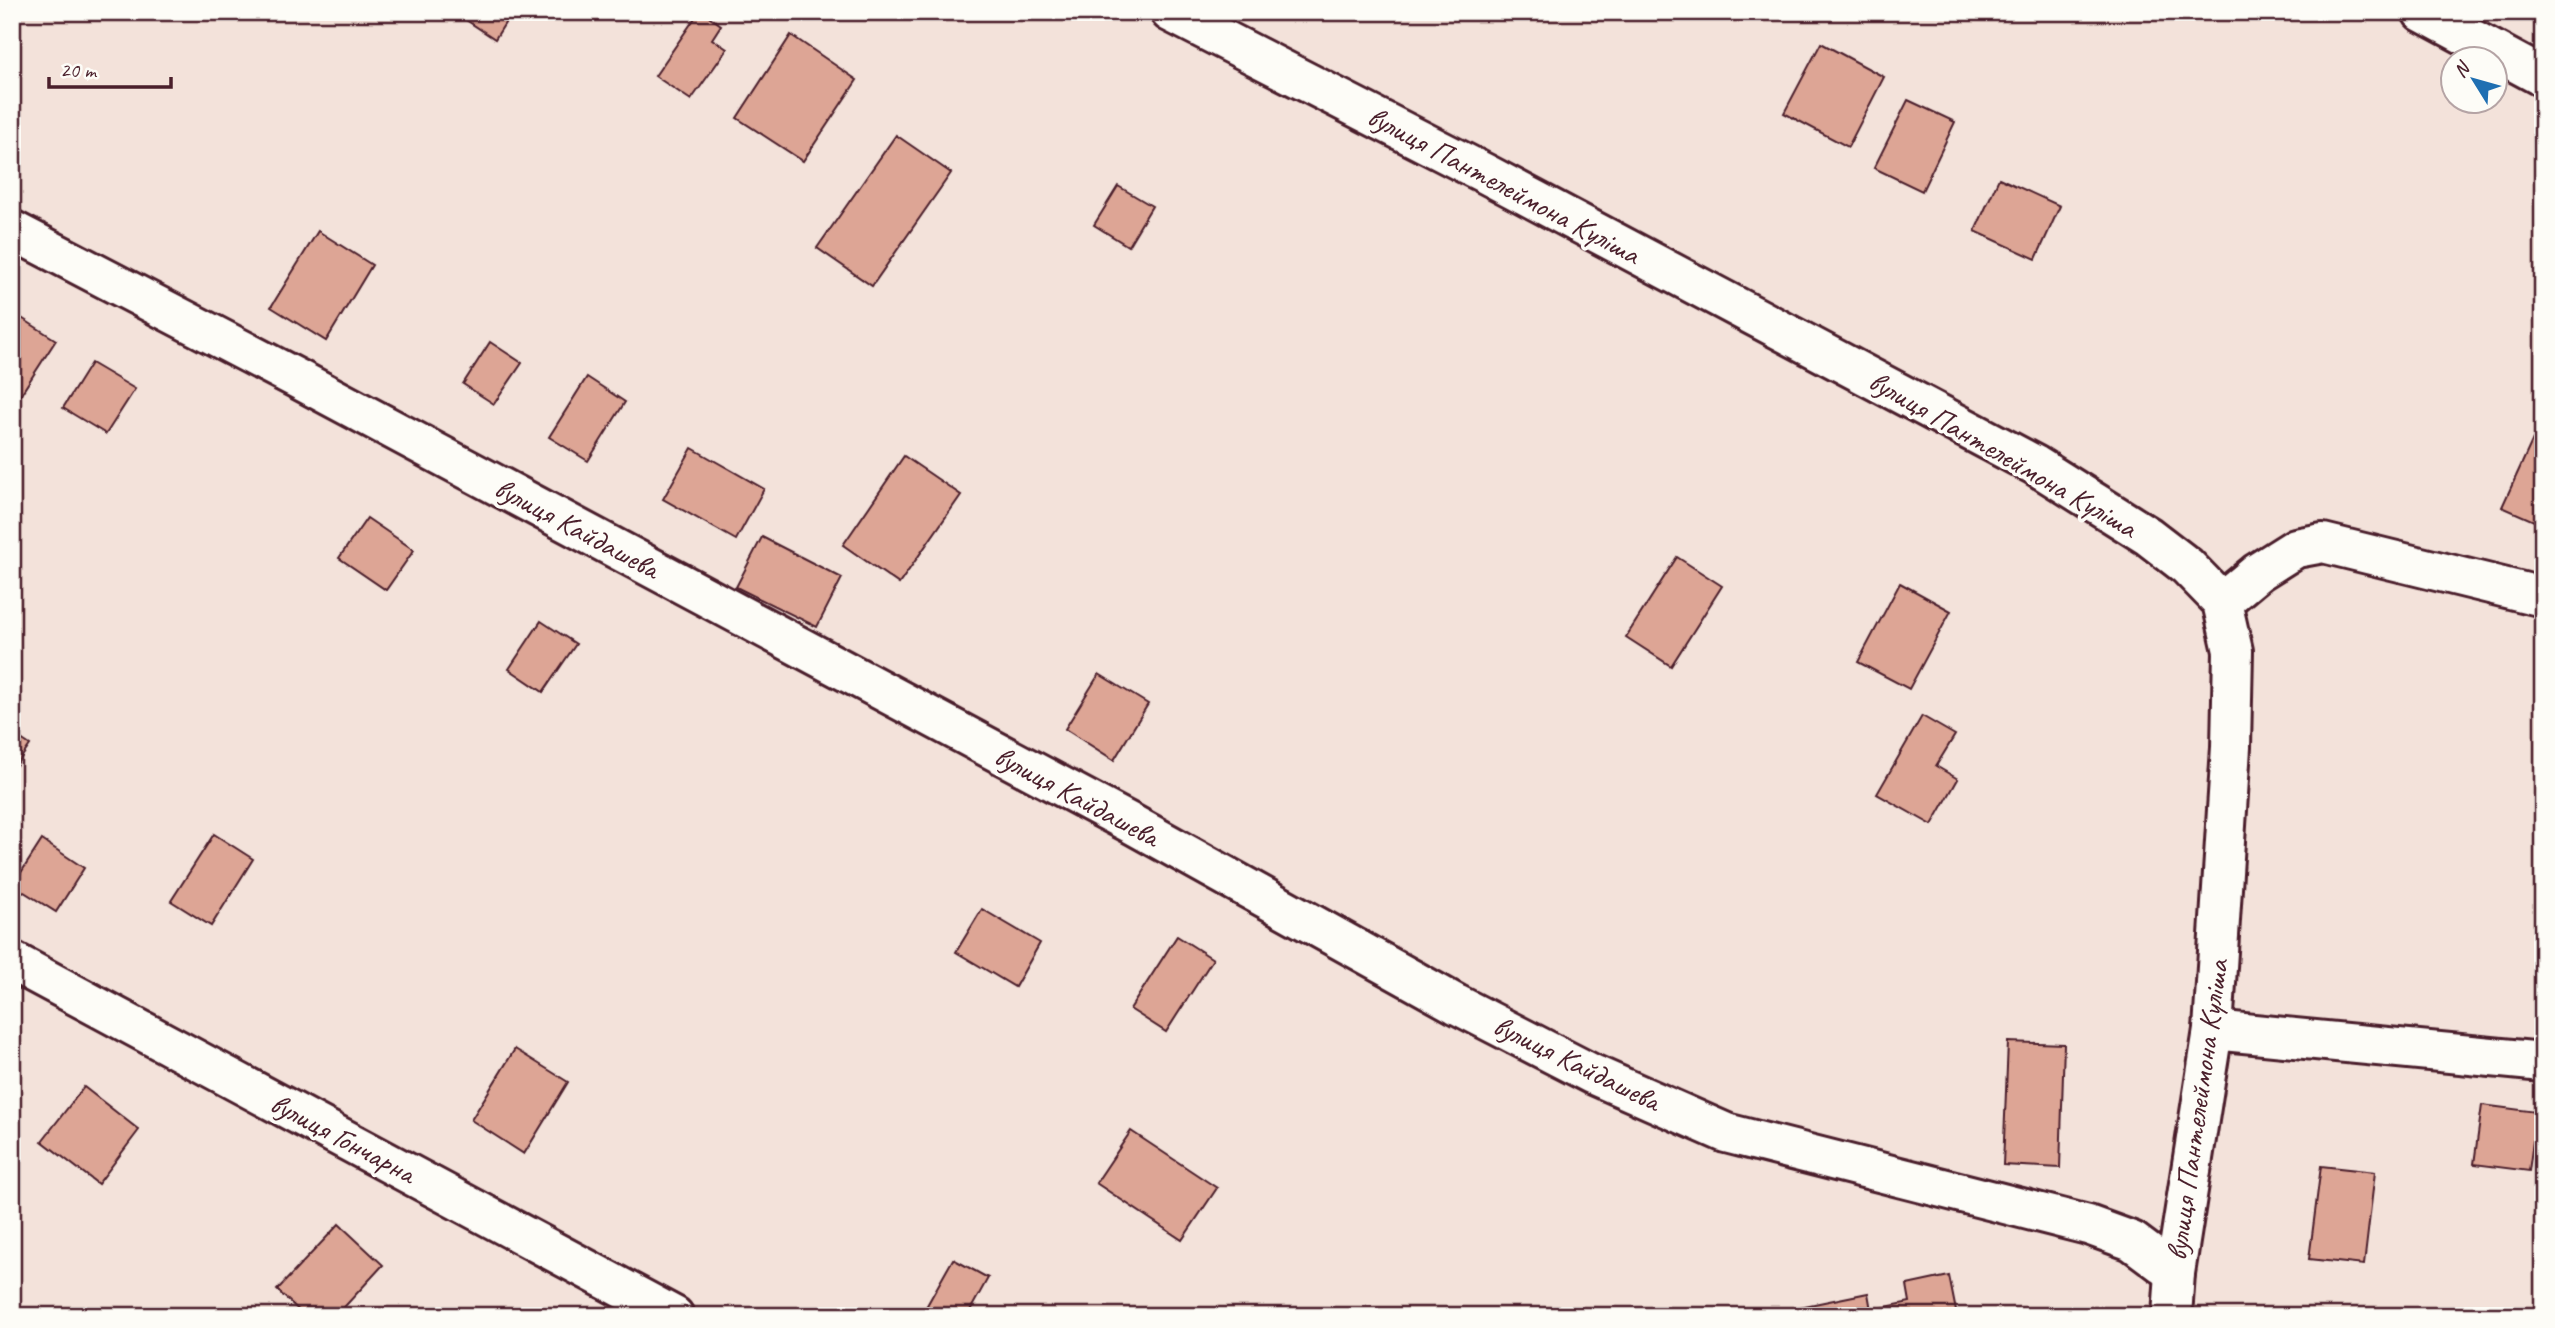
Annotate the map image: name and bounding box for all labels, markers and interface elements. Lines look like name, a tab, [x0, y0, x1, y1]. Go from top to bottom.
scale bar	[49, 46, 172, 90]
north arrow	[2440, 46, 2510, 116]
text: N	[2448, 56, 2476, 82]
text: 20 m	[60, 57, 98, 83]
street label: вулиця Пантелеймона Куліша	[1361, 97, 1648, 274]
street label: вулиця Пантелеймона Куліша	[1862, 362, 2145, 547]
street label: вулиця Кайдашева	[488, 469, 668, 588]
street label: вулиця Кайдашева	[988, 737, 1168, 856]
street label: вулиця Пантелеймона Куліша	[2157, 955, 2237, 1263]
street label: вулиця Кайдашева	[1487, 1006, 1669, 1121]
street label: вулиця Гончарна	[264, 1084, 424, 1193]

